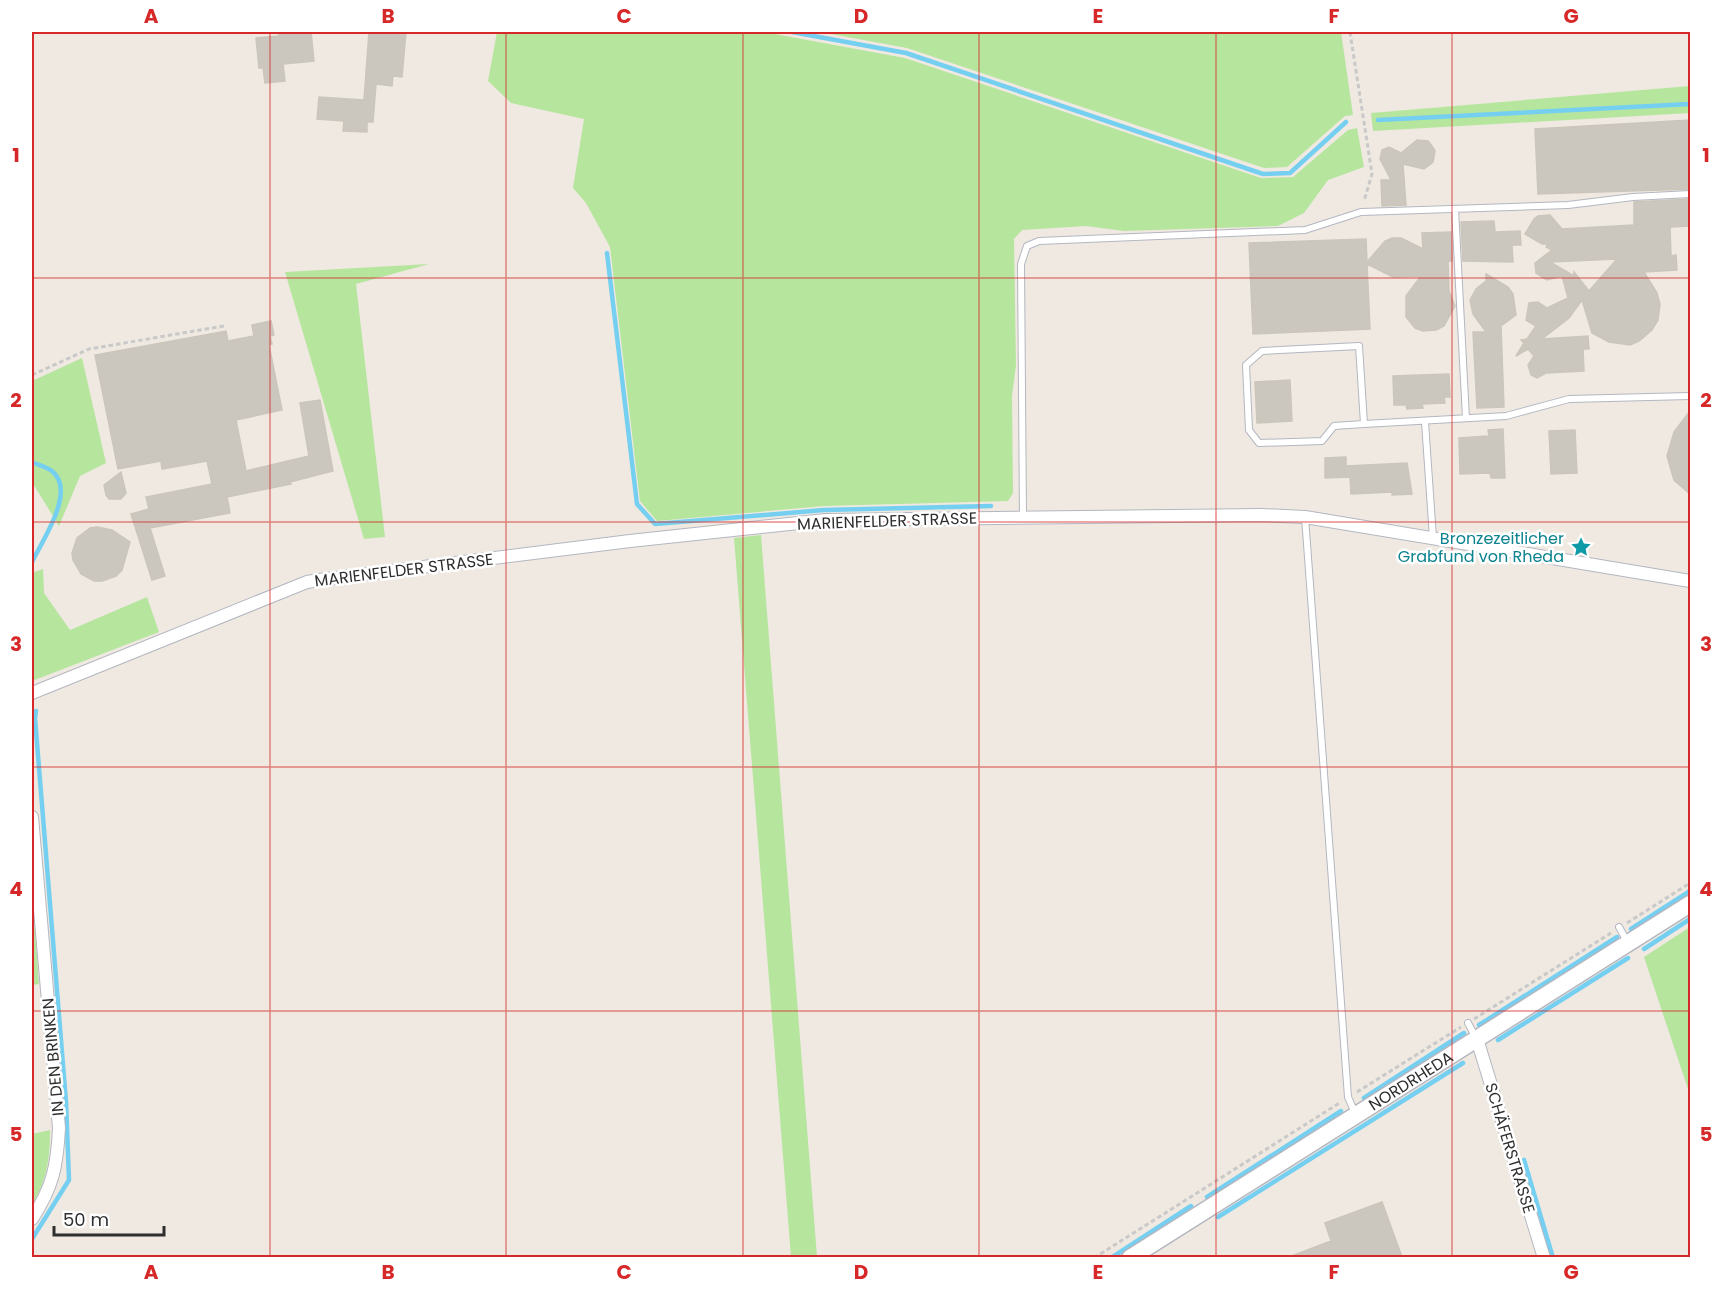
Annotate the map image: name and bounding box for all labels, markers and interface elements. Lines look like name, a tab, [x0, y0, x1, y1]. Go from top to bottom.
text: A	[144, 2, 159, 30]
text: B	[381, 2, 395, 30]
text: C	[616, 2, 632, 30]
text: D	[854, 2, 868, 30]
text: E	[1093, 2, 1103, 30]
text: F	[1329, 2, 1340, 30]
text: G	[1563, 2, 1579, 30]
text: 1	[12, 141, 20, 169]
text: 1	[1702, 141, 1710, 169]
text: 2	[10, 386, 22, 414]
text: 2	[1700, 386, 1712, 414]
street label: MARIENFELDER STRASSE	[797, 506, 977, 536]
place label: Bronzezeitlicher Grabfund von Rheda	[1398, 527, 1564, 568]
place icon: Bronzezeitlicher Grabfund von Rheda	[1569, 535, 1593, 559]
street label: MARIENFELDER STRASSE	[313, 548, 495, 592]
text: 3	[10, 630, 22, 658]
text: 3	[1700, 630, 1712, 658]
text: 4	[9, 875, 23, 903]
text: 4	[1699, 875, 1713, 903]
street label: IN DEN BRINKEN	[36, 997, 70, 1117]
street label: NORDRHEDA	[1364, 1045, 1458, 1116]
street label: SCHÄFERSTRASSE	[1479, 1080, 1541, 1216]
text: 5	[10, 1120, 23, 1148]
text: 5	[1700, 1120, 1713, 1148]
scale bar	[54, 1199, 164, 1237]
text: 50 m	[63, 1207, 109, 1232]
text: A	[144, 1258, 159, 1286]
text: B	[381, 1258, 395, 1286]
text: C	[616, 1258, 632, 1286]
text: D	[854, 1258, 868, 1286]
text: E	[1093, 1258, 1103, 1286]
text: F	[1329, 1258, 1340, 1286]
text: G	[1563, 1258, 1579, 1286]

